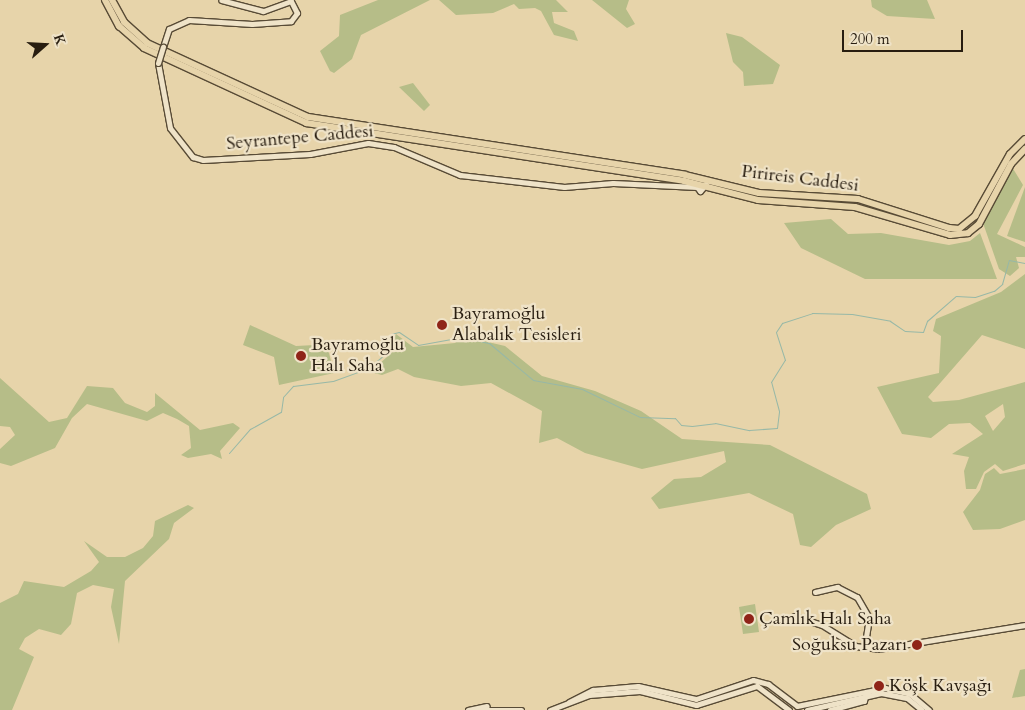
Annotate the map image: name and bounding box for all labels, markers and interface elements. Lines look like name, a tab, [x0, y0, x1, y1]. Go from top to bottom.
north arrow	[20, 20, 70, 70]
scale bar	[845, 20, 966, 52]
text: 200 m	[850, 29, 890, 49]
text: K	[49, 31, 70, 48]
street label: Seyrantepe Caddesi	[225, 121, 375, 155]
street label: Pirireis Caddesi	[740, 161, 860, 197]
place label: Bayramoğlu Alabalık Tesisleri	[452, 304, 582, 346]
marker: Bayramoğlu Alabalık Tesisleri	[436, 319, 448, 331]
place label: Bayramoğlu Halı Saha	[311, 335, 404, 378]
marker: Bayramoğlu Halı Saha	[295, 350, 307, 362]
place label: Çamlık Halı Saha	[759, 608, 892, 630]
marker: Çamlık Halı Saha	[743, 613, 755, 625]
place label: Soğuksu Pazarı	[792, 634, 907, 656]
marker: Soğuksu Pazarı	[911, 639, 923, 651]
place label: Köşk Kavşağı	[889, 675, 992, 697]
marker: Köşk Kavşağı	[873, 680, 885, 692]

